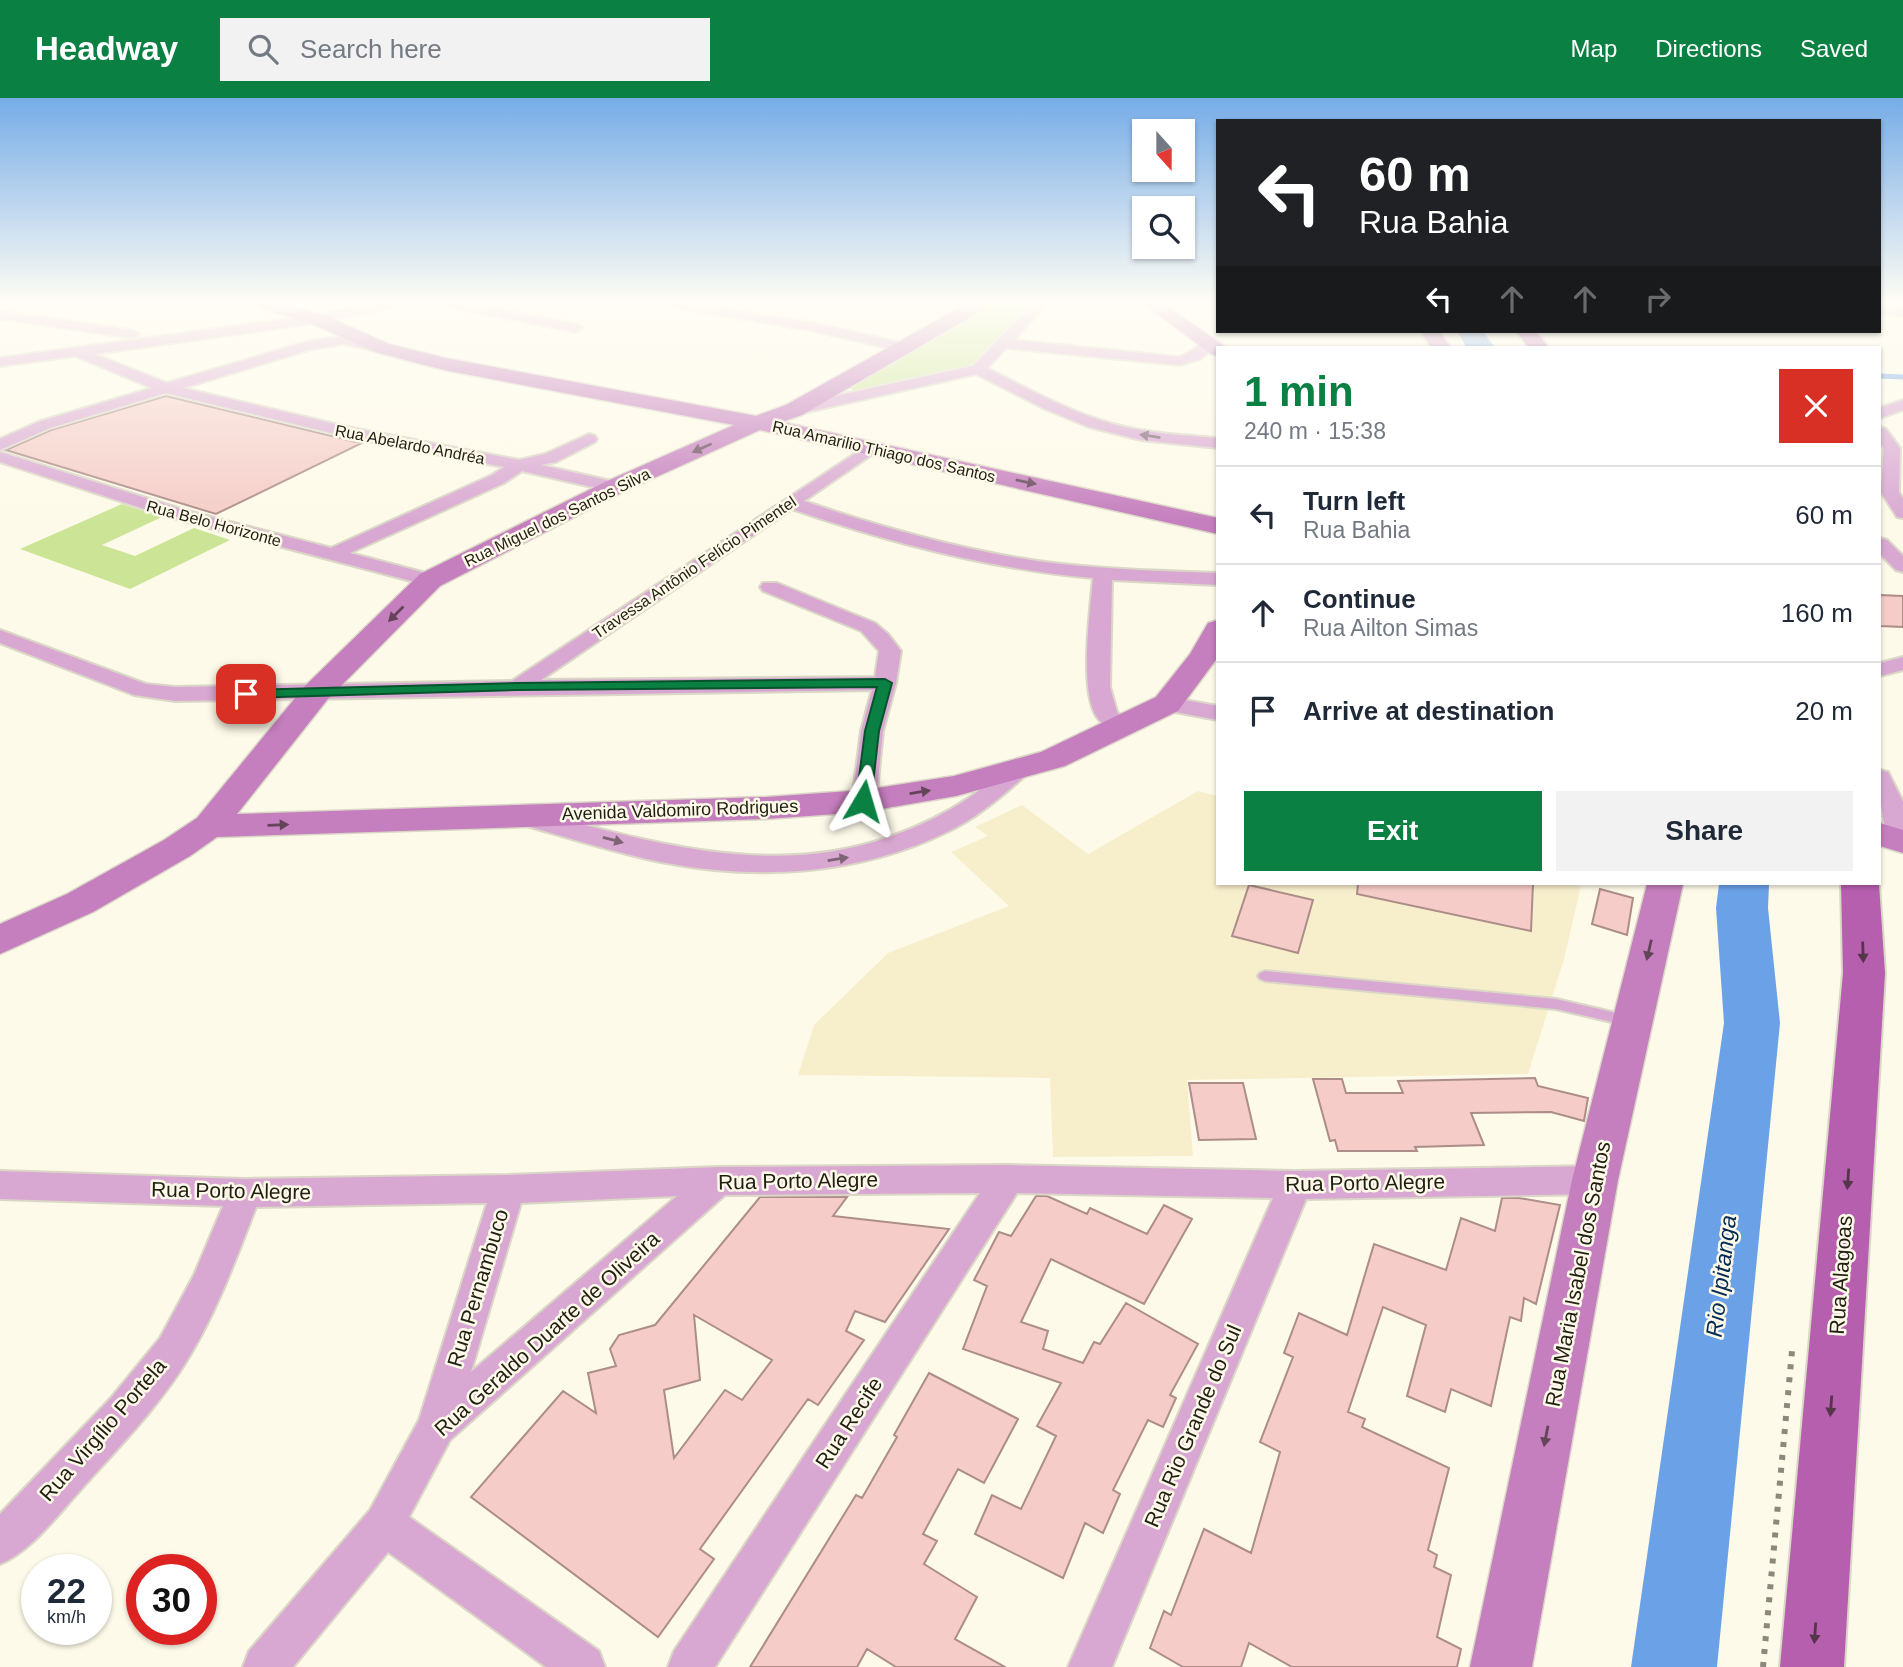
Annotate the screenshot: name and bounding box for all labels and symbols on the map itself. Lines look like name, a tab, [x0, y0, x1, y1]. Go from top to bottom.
north arrow	[1132, 119, 1195, 182]
street label: Rua Amarilio Thiago dos Santos	[771, 418, 997, 485]
street label: Rua Abelardo Andréa	[334, 422, 486, 467]
one-way arrow	[1139, 430, 1161, 441]
one-way arrow	[691, 443, 712, 454]
street label: Rua Miguel dos Santos Silva	[462, 465, 653, 570]
one-way arrow	[1016, 477, 1038, 488]
street label: Travessa Antônio Felício Pimentel	[590, 493, 799, 642]
street label: Rua Belo Horizonte	[145, 497, 283, 550]
one-way arrow	[388, 605, 405, 621]
pin	[216, 664, 276, 724]
position arrow	[826, 764, 900, 838]
one-way arrow	[909, 786, 931, 797]
street label: Avenida Valdomiro Rodrigues	[561, 796, 799, 824]
one-way arrow	[267, 819, 289, 830]
one-way arrow	[603, 836, 624, 846]
one-way arrow	[827, 853, 849, 864]
one-way arrow	[1643, 939, 1654, 961]
one-way arrow	[1857, 941, 1868, 963]
street label: Rua Maria Isabel dos Santos	[1540, 1139, 1615, 1408]
street label: Rua Porto Alegre	[718, 1168, 878, 1193]
one-way arrow	[1843, 1168, 1854, 1190]
street label: Rua Porto Alegre	[1285, 1170, 1445, 1195]
street label: Rua Porto Alegre	[151, 1178, 311, 1203]
street label: Rua Pernambuco	[443, 1206, 512, 1369]
water label: Rio Ipitanga	[1701, 1213, 1741, 1339]
street label: Rua Alagoas	[1825, 1215, 1856, 1335]
street label: Rua Geraldo Duarte de Oliveira	[430, 1226, 664, 1441]
street label: Rua Rio Grande do Sul	[1140, 1321, 1246, 1530]
street label: Rua Virgílio Portela	[35, 1354, 171, 1505]
street label: Rua Recife	[811, 1373, 887, 1473]
one-way arrow	[1826, 1395, 1837, 1417]
one-way arrow	[1540, 1425, 1551, 1447]
speed limit sign: 30	[126, 1554, 217, 1645]
one-way arrow	[1809, 1622, 1820, 1644]

